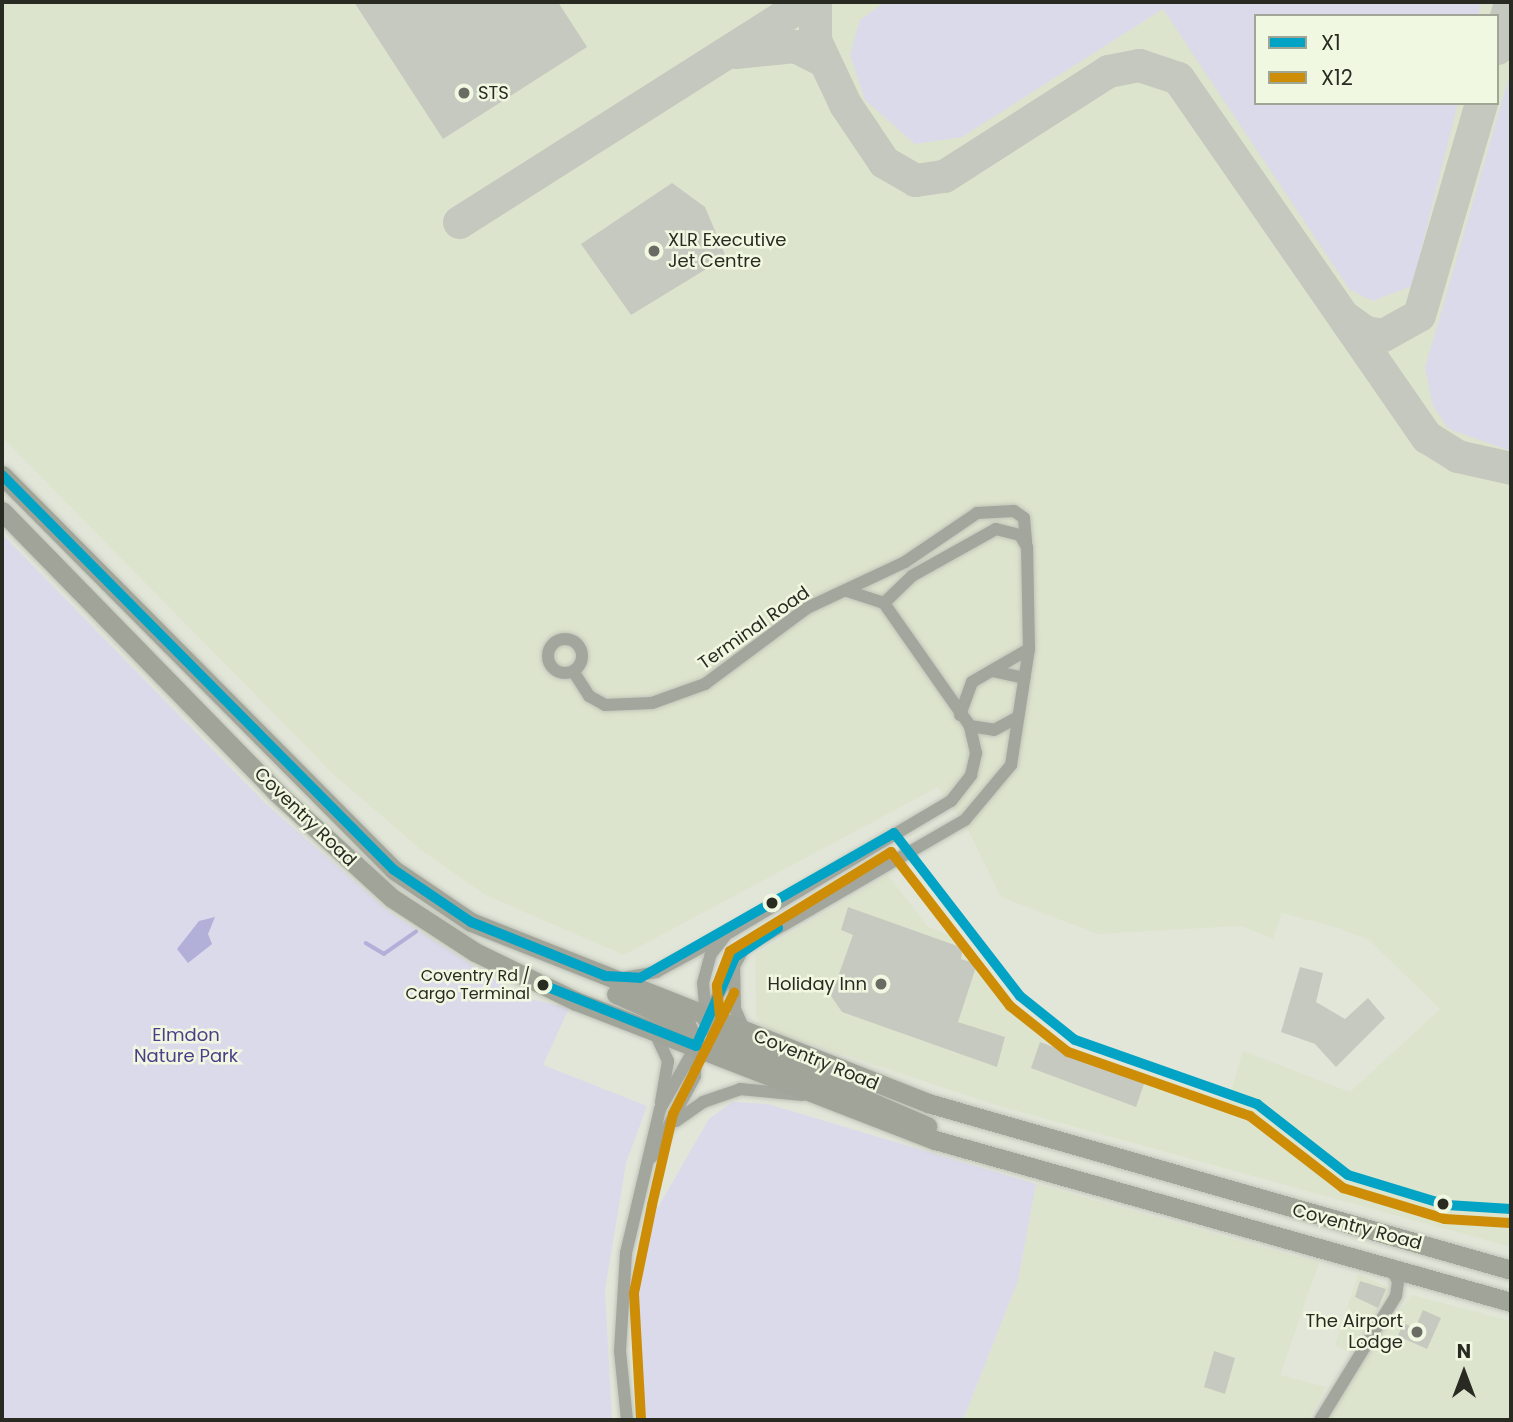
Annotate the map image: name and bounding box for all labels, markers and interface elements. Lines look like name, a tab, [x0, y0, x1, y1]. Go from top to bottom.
legend	[1254, 14, 1499, 105]
text: X1	[1321, 28, 1341, 57]
text: X12	[1321, 63, 1353, 92]
place label: STS	[478, 82, 509, 104]
marker: STS	[456, 85, 472, 101]
place label: XLR Executive Jet Centre	[668, 230, 786, 272]
marker: XLR Executive Jet Centre	[646, 243, 662, 259]
street label: Terminal Road	[694, 582, 814, 674]
street label: Coventry Road	[250, 763, 360, 871]
unlabelled marker	[765, 896, 779, 910]
place label: Coventry Rd / Cargo Terminal	[406, 966, 530, 1004]
place label: Holiday Inn	[767, 973, 867, 995]
marker: Holiday Inn	[873, 976, 889, 992]
marker: Coventry Rd / Cargo Terminal	[536, 978, 550, 992]
park label: Elmdon Nature Park	[134, 1025, 238, 1068]
street label: Coventry Road	[750, 1025, 882, 1095]
unlabelled marker	[1436, 1197, 1450, 1211]
street label: Coventry Road	[1290, 1199, 1424, 1255]
place label: The Airport Lodge	[1306, 1311, 1403, 1354]
marker: The Airport Lodge	[1409, 1324, 1425, 1340]
north arrow	[1429, 1338, 1499, 1408]
text: N	[1457, 1338, 1471, 1365]

